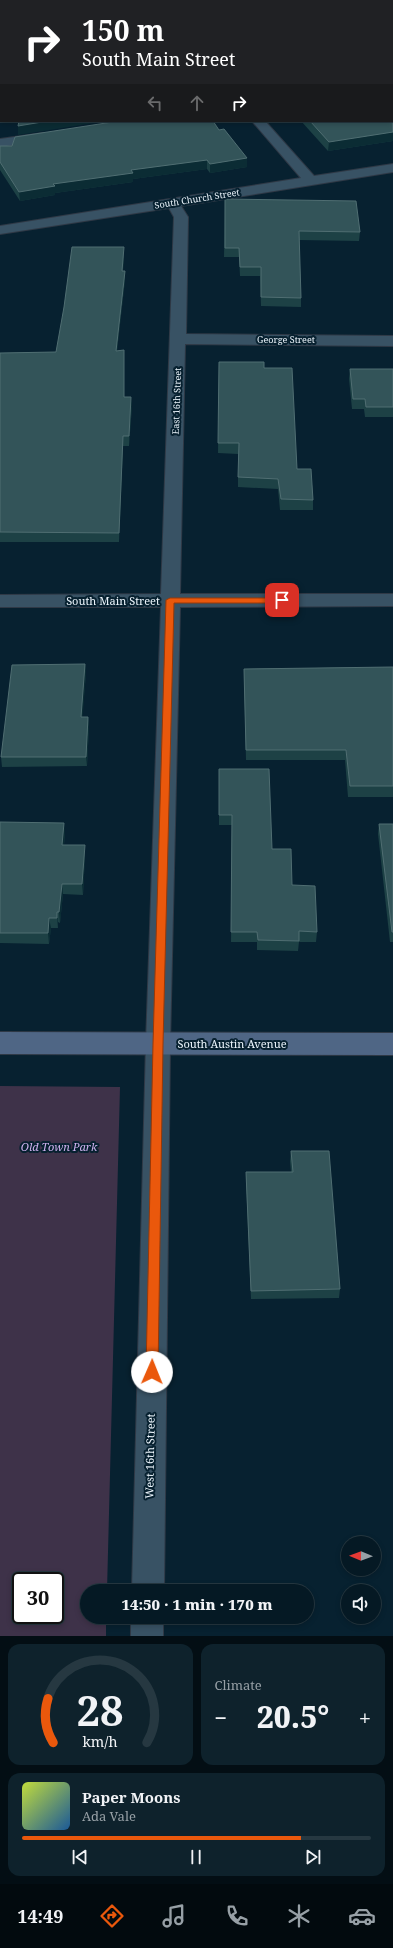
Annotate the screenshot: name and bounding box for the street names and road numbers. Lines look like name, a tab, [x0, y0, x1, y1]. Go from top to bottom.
street label: South Church Street	[154, 185, 240, 212]
street label: George Street	[257, 333, 315, 346]
street label: East 16th Street	[169, 367, 184, 435]
street label: South Main Street	[66, 593, 160, 608]
street label: South Austin Avenue	[177, 1036, 287, 1051]
street label: West 16th Street	[141, 1413, 158, 1499]

